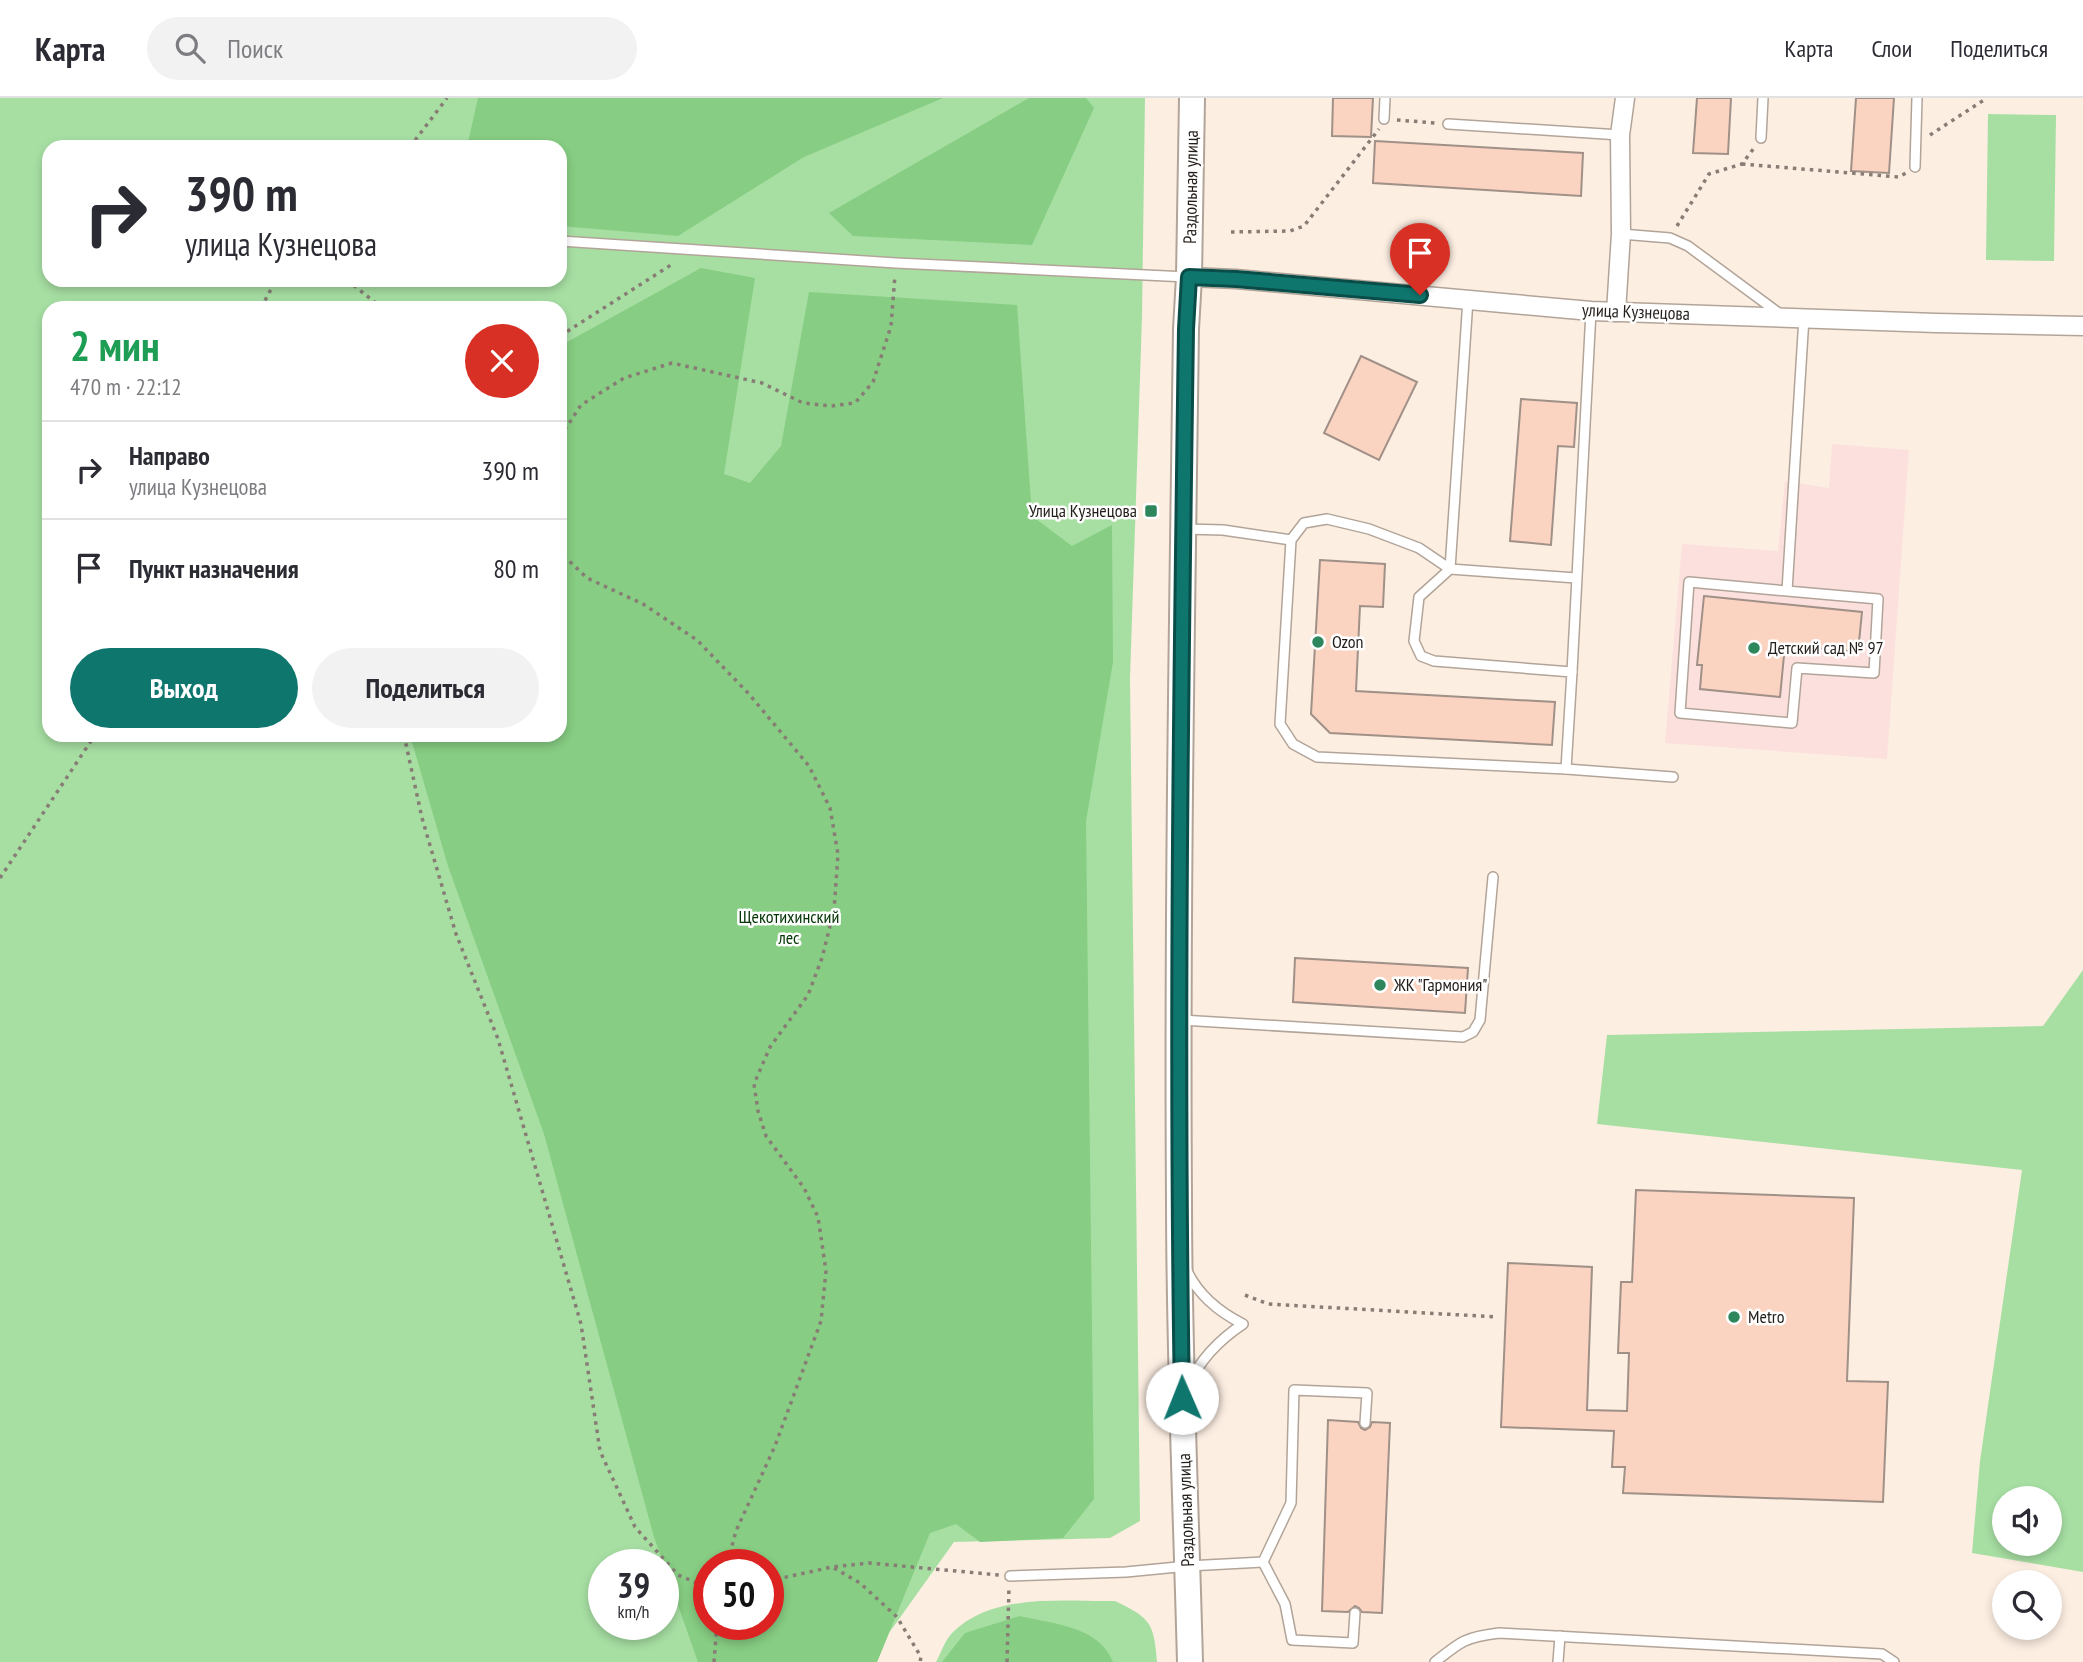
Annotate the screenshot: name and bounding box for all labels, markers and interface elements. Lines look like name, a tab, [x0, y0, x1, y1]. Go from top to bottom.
search box	[147, 17, 637, 80]
text: Карта	[35, 27, 105, 70]
icon: search	[171, 29, 209, 67]
text: Поиск	[227, 32, 283, 65]
text: Карта	[1785, 33, 1833, 64]
text: Слои	[1871, 33, 1912, 64]
text: Поделиться	[1950, 33, 2048, 64]
street label: Раздольная улица	[1178, 130, 1203, 244]
text: 390 m	[185, 161, 298, 225]
icon: right	[70, 168, 161, 259]
text: улица Кузнецова	[185, 223, 377, 265]
pin	[1390, 223, 1450, 295]
icon: arrive	[1401, 234, 1439, 272]
street label: улица Кузнецова	[1582, 298, 1690, 325]
text: 2 мин	[70, 318, 160, 373]
button: close	[465, 324, 539, 398]
text: 470 m · 22:12	[70, 372, 182, 401]
text: Направо	[129, 439, 210, 472]
icon: right	[70, 451, 108, 489]
text: 390 m	[481, 454, 539, 487]
text: улица Кузнецова	[129, 472, 267, 501]
place label: Улица Кузнецова	[1029, 499, 1137, 522]
marker: Улица Кузнецова	[1143, 503, 1159, 519]
icon: arrive	[70, 549, 108, 587]
text: Пункт назначения	[129, 552, 299, 585]
text: 80 m	[493, 552, 539, 585]
place label: Ozon	[1332, 630, 1364, 653]
marker: Ozon	[1310, 634, 1326, 650]
place label: Детский сад № 97	[1768, 636, 1884, 659]
marker: Детский сад № 97	[1746, 640, 1762, 656]
button: Выход	[70, 648, 298, 728]
button: Поделиться	[312, 648, 539, 728]
park label: Щекотихинский лес	[739, 905, 839, 949]
place label: ЖК "Гармония"	[1393, 973, 1487, 996]
marker: ЖК "Гармония"	[1372, 977, 1388, 993]
place label: Metro	[1748, 1305, 1785, 1328]
marker: Metro	[1726, 1309, 1742, 1325]
position arrow	[1145, 1361, 1219, 1435]
street label: Раздольная улица	[1172, 1453, 1199, 1567]
map controls	[1992, 1486, 2062, 1640]
button: sound	[1992, 1486, 2062, 1556]
speed limit sign: 50	[693, 1549, 784, 1640]
text: 39	[617, 1562, 650, 1608]
button: search	[1992, 1570, 2062, 1640]
text: km/h	[618, 1600, 649, 1623]

